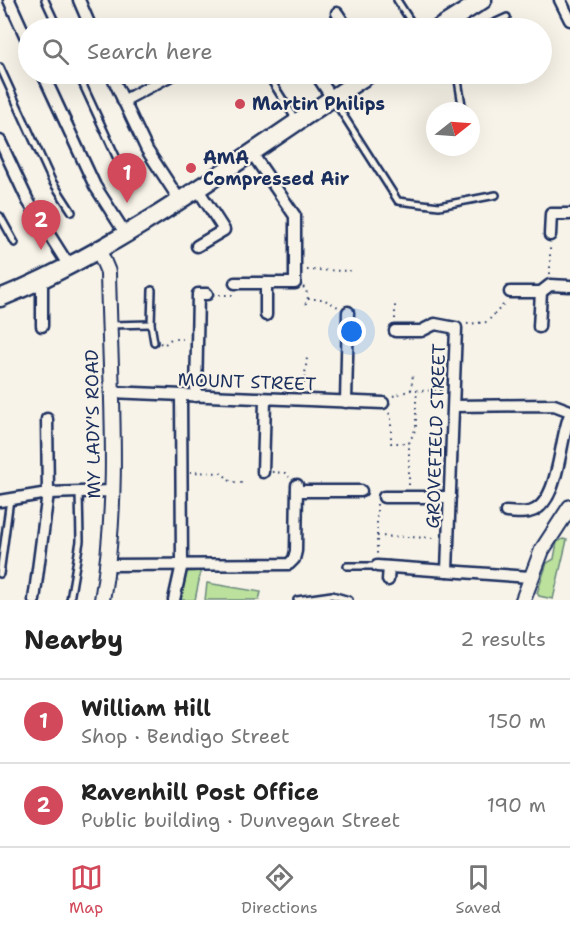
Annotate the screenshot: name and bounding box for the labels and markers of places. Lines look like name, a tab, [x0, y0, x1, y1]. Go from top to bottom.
place label: Martin Philips	[252, 92, 385, 116]
marker: Martin Philips	[233, 97, 247, 111]
place label: AMA Compressed Air	[203, 146, 350, 191]
pin: 1	[108, 154, 146, 203]
marker: AMA Compressed Air	[184, 161, 198, 175]
pin: 2	[22, 200, 60, 250]

